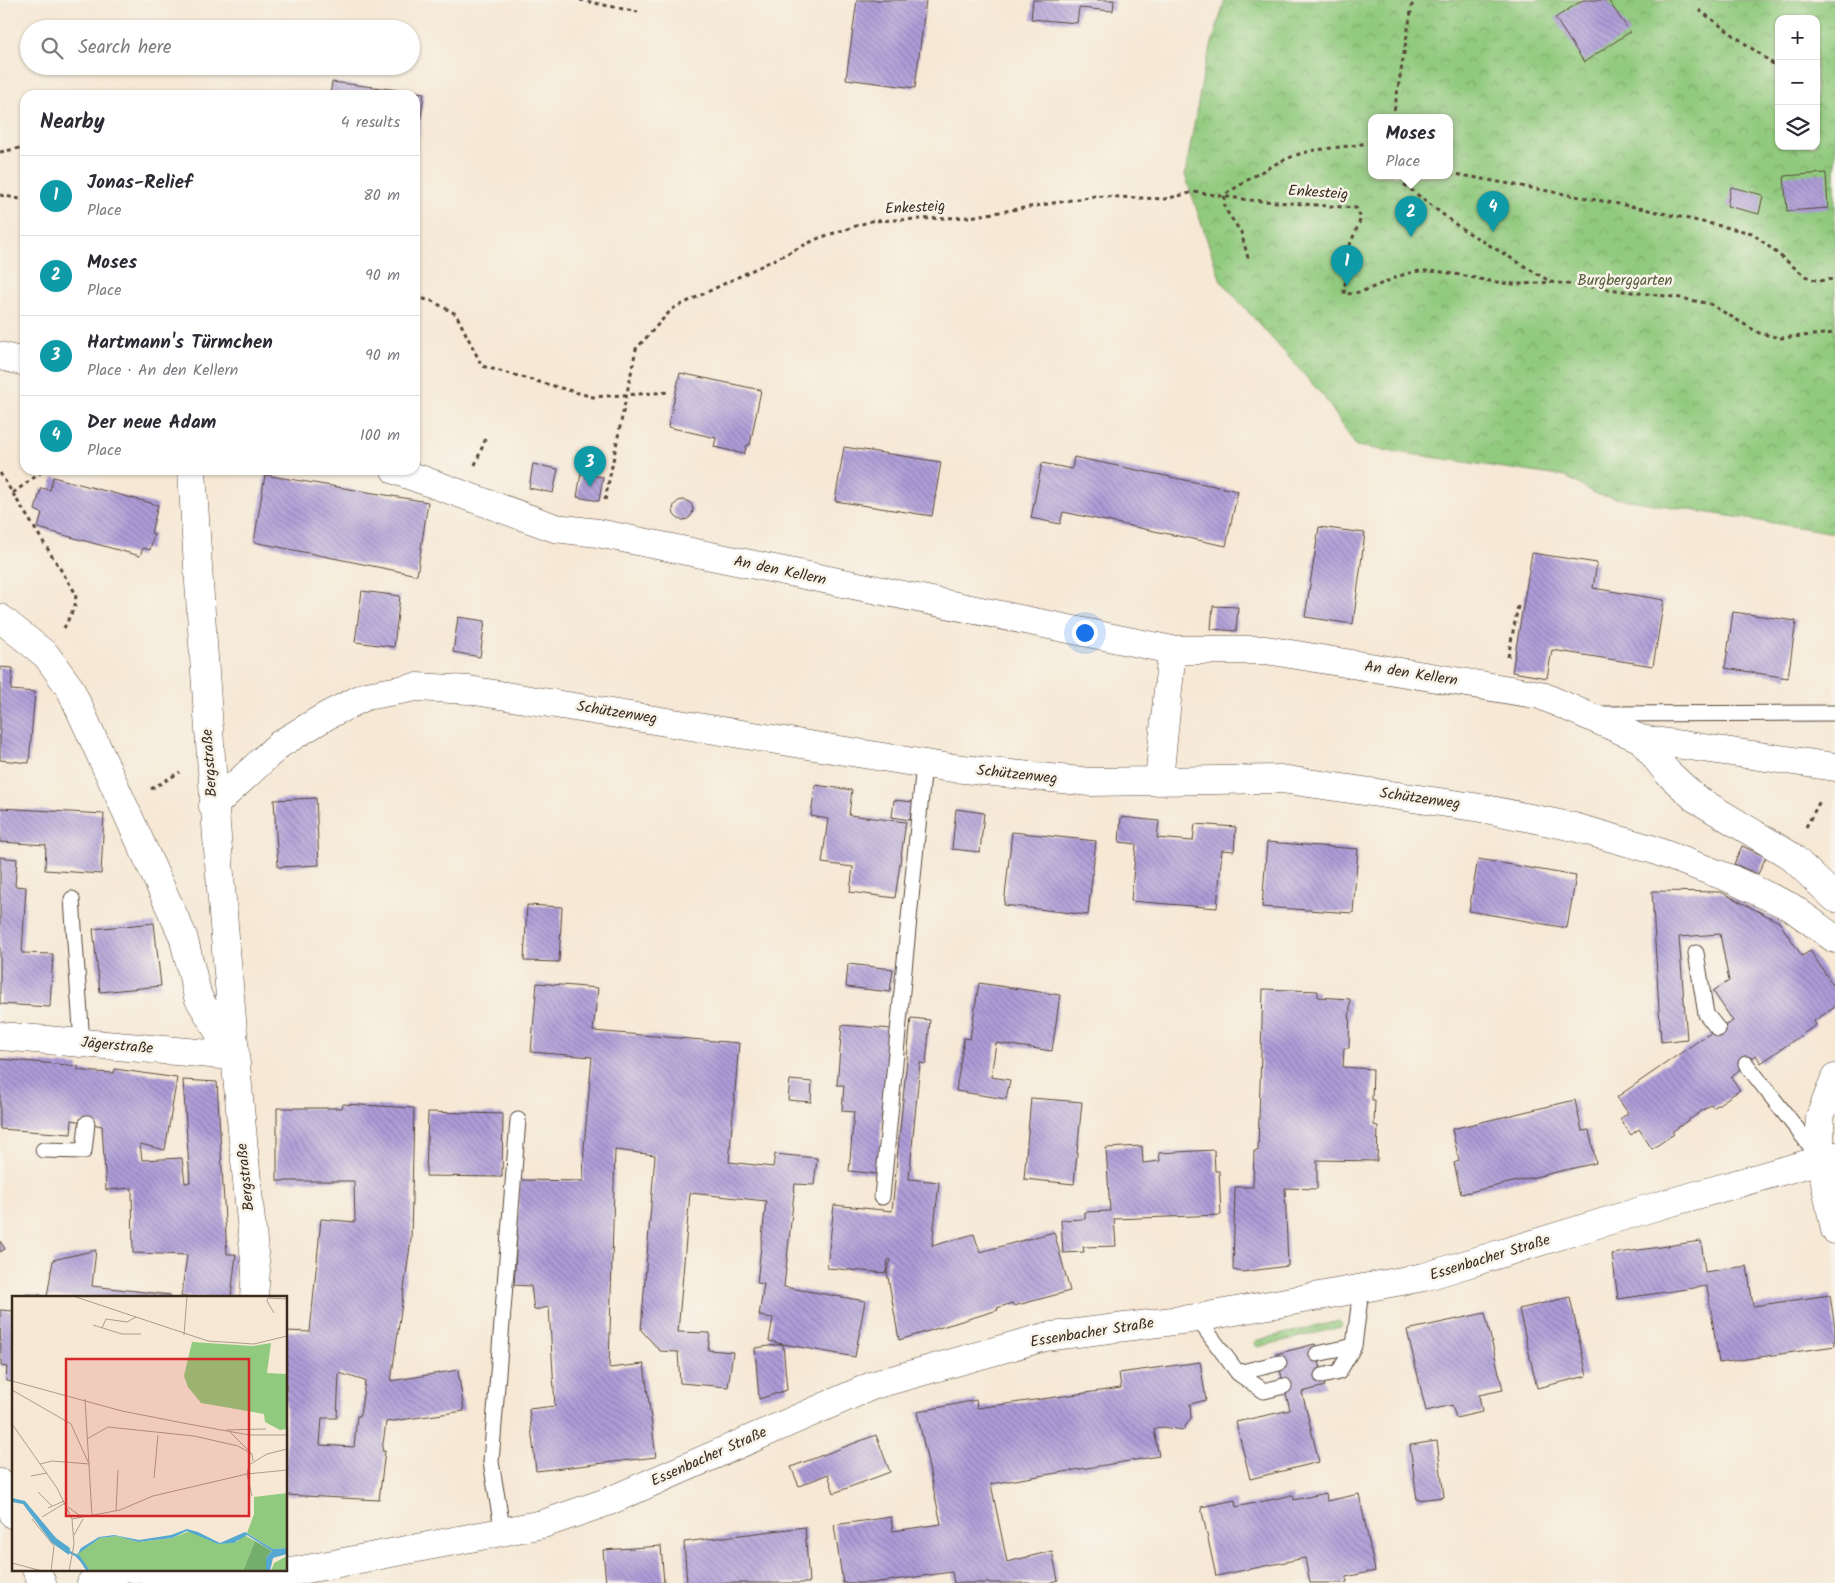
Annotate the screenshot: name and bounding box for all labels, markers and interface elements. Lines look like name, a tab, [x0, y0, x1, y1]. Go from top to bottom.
map controls	[1775, 15, 1820, 150]
button: +	[1775, 15, 1820, 60]
search box	[20, 20, 420, 75]
text: Search here	[78, 33, 172, 63]
icon: search	[38, 34, 66, 62]
button: −	[1775, 60, 1820, 105]
button: layers	[1775, 105, 1820, 150]
text: Nearby	[40, 106, 105, 139]
text: 4 results	[341, 110, 400, 135]
popup	[1368, 114, 1453, 179]
text: Moses	[1385, 119, 1436, 149]
text: Place	[1385, 149, 1420, 174]
text: Jonas-Relief	[87, 168, 192, 198]
street label: Enkesteig	[1287, 179, 1349, 207]
text: 1	[54, 183, 58, 208]
text: 80 m	[363, 183, 400, 208]
pin: 4	[1477, 191, 1509, 232]
street label: Enkesteig	[884, 194, 946, 222]
pin: 2	[1395, 196, 1427, 237]
text: Place	[87, 198, 121, 223]
pin: 1	[1331, 245, 1363, 286]
text: Moses	[87, 248, 137, 278]
text: 2	[51, 263, 61, 288]
text: 90 m	[365, 263, 400, 288]
park label: Burgberggarten	[1577, 269, 1673, 293]
text: Place	[87, 278, 121, 303]
text: Hartmann's Türmchen	[87, 328, 273, 358]
text: 3	[52, 343, 60, 368]
text: 90 m	[365, 343, 400, 368]
text: Place · An den Kellern	[87, 358, 238, 383]
text: Der neue Adam	[87, 408, 216, 438]
text: 4	[52, 423, 60, 448]
text: 100 m	[360, 423, 400, 448]
text: Place	[87, 438, 121, 463]
pin: 3	[574, 446, 606, 487]
street label: An den Kellern	[732, 549, 828, 593]
your location	[1072, 620, 1098, 646]
street label: An den Kellern	[1363, 655, 1459, 693]
street label: Schützenweg	[575, 695, 659, 731]
street label: Bergstraße	[196, 728, 224, 798]
street label: Schützenweg	[975, 759, 1059, 791]
street label: Schützenweg	[1378, 781, 1462, 817]
street label: Jägerstraße	[80, 1031, 154, 1061]
street label: Bergstraße	[230, 1142, 261, 1212]
street label: Essenbacher Straße	[1427, 1228, 1553, 1288]
inset map	[12, 1296, 288, 1570]
street label: Essenbacher Straße	[1028, 1311, 1156, 1355]
street label: Essenbacher Straße	[647, 1421, 771, 1493]

